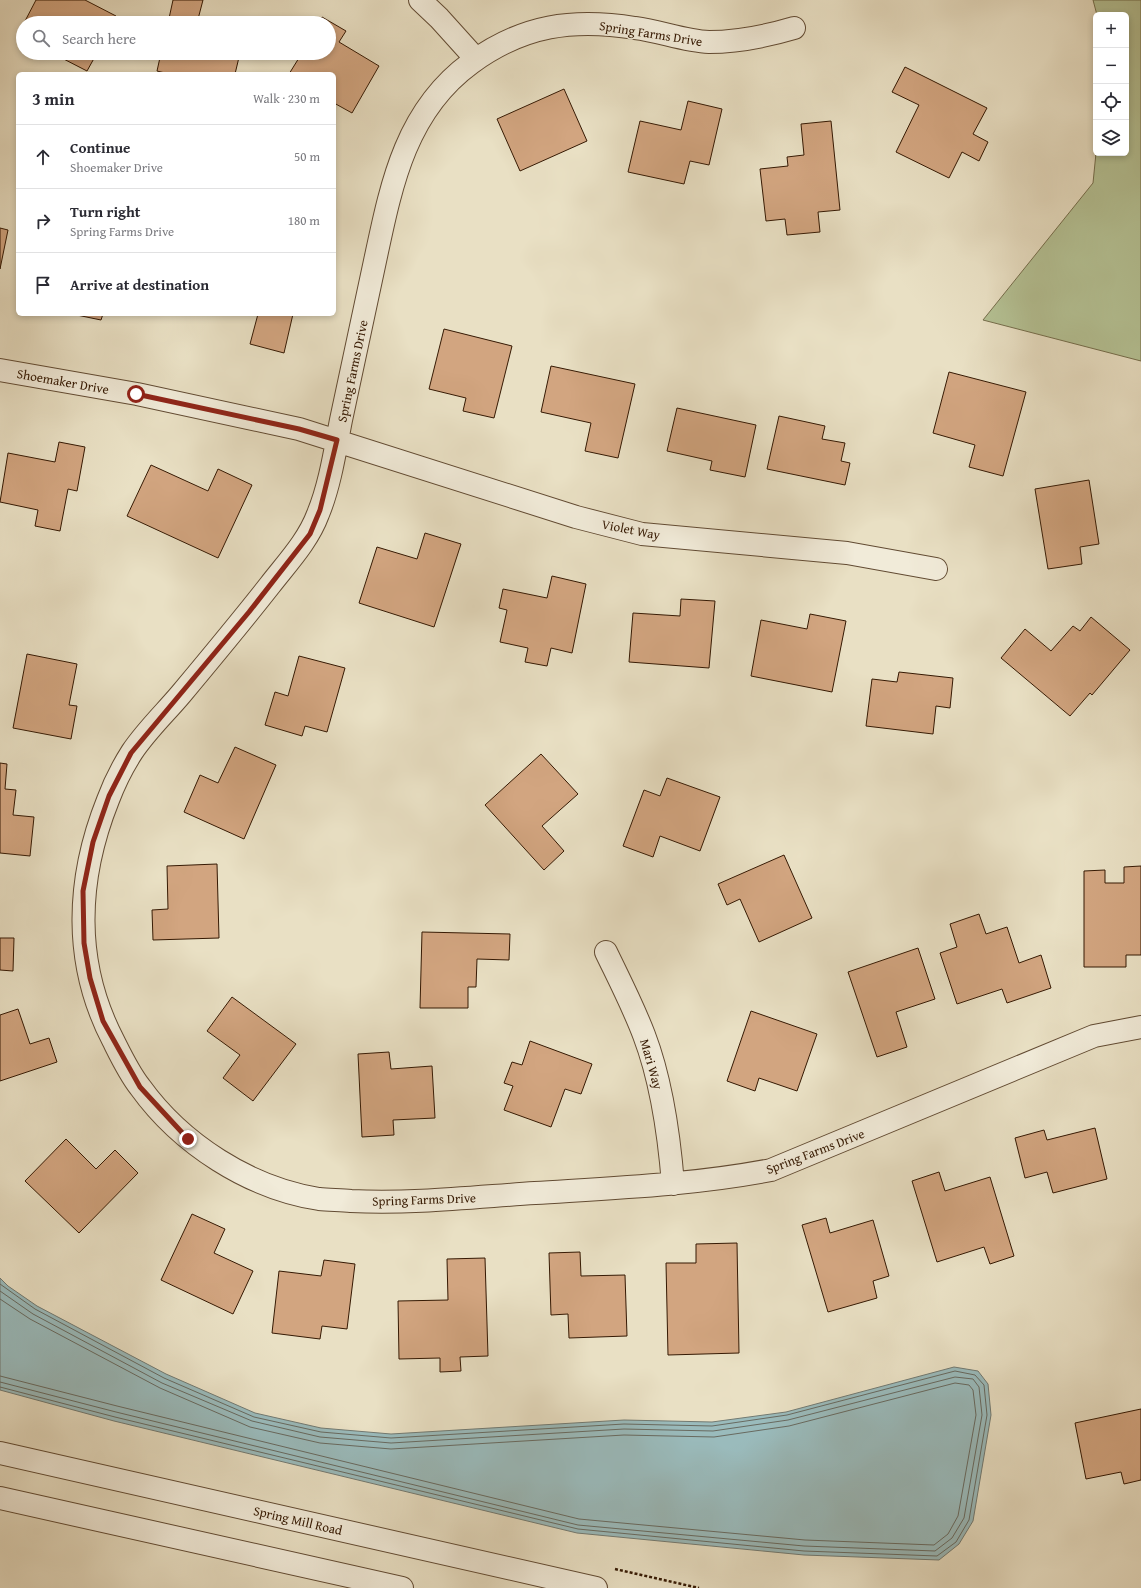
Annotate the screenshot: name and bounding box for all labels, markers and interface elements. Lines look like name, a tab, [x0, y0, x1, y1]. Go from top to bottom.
map controls	[1093, 12, 1129, 156]
button: +	[1093, 12, 1129, 48]
search box	[16, 16, 336, 60]
street label: Spring Farms Drive	[598, 16, 704, 51]
icon: search	[30, 27, 52, 49]
text: Search here	[62, 28, 136, 49]
button: −	[1093, 48, 1129, 84]
button: locate	[1093, 84, 1129, 120]
text: 3 min	[32, 86, 74, 111]
text: Walk · 230 m	[253, 89, 320, 108]
button: layers	[1093, 120, 1129, 156]
text: Continue	[70, 137, 131, 158]
icon: ahead	[32, 146, 54, 168]
text: 50 m	[294, 147, 320, 166]
text: Shoemaker Drive	[70, 158, 163, 177]
text: Turn right	[70, 201, 141, 222]
icon: right	[32, 210, 54, 232]
text: 180 m	[288, 211, 320, 230]
text: Spring Farms Drive	[70, 222, 174, 241]
icon: arrive	[32, 274, 54, 296]
text: Arrive at destination	[70, 274, 209, 295]
street label: Spring Farms Drive	[332, 318, 373, 424]
street label: Shoemaker Drive	[15, 364, 110, 399]
route start	[127, 385, 145, 403]
street label: Violet Way	[600, 515, 662, 545]
street label: Mari Way	[635, 1037, 668, 1092]
street label: Spring Farms Drive	[763, 1124, 867, 1179]
route end	[179, 1130, 197, 1148]
street label: Spring Farms Drive	[372, 1188, 476, 1211]
street label: Spring Mill Road	[252, 1501, 344, 1540]

